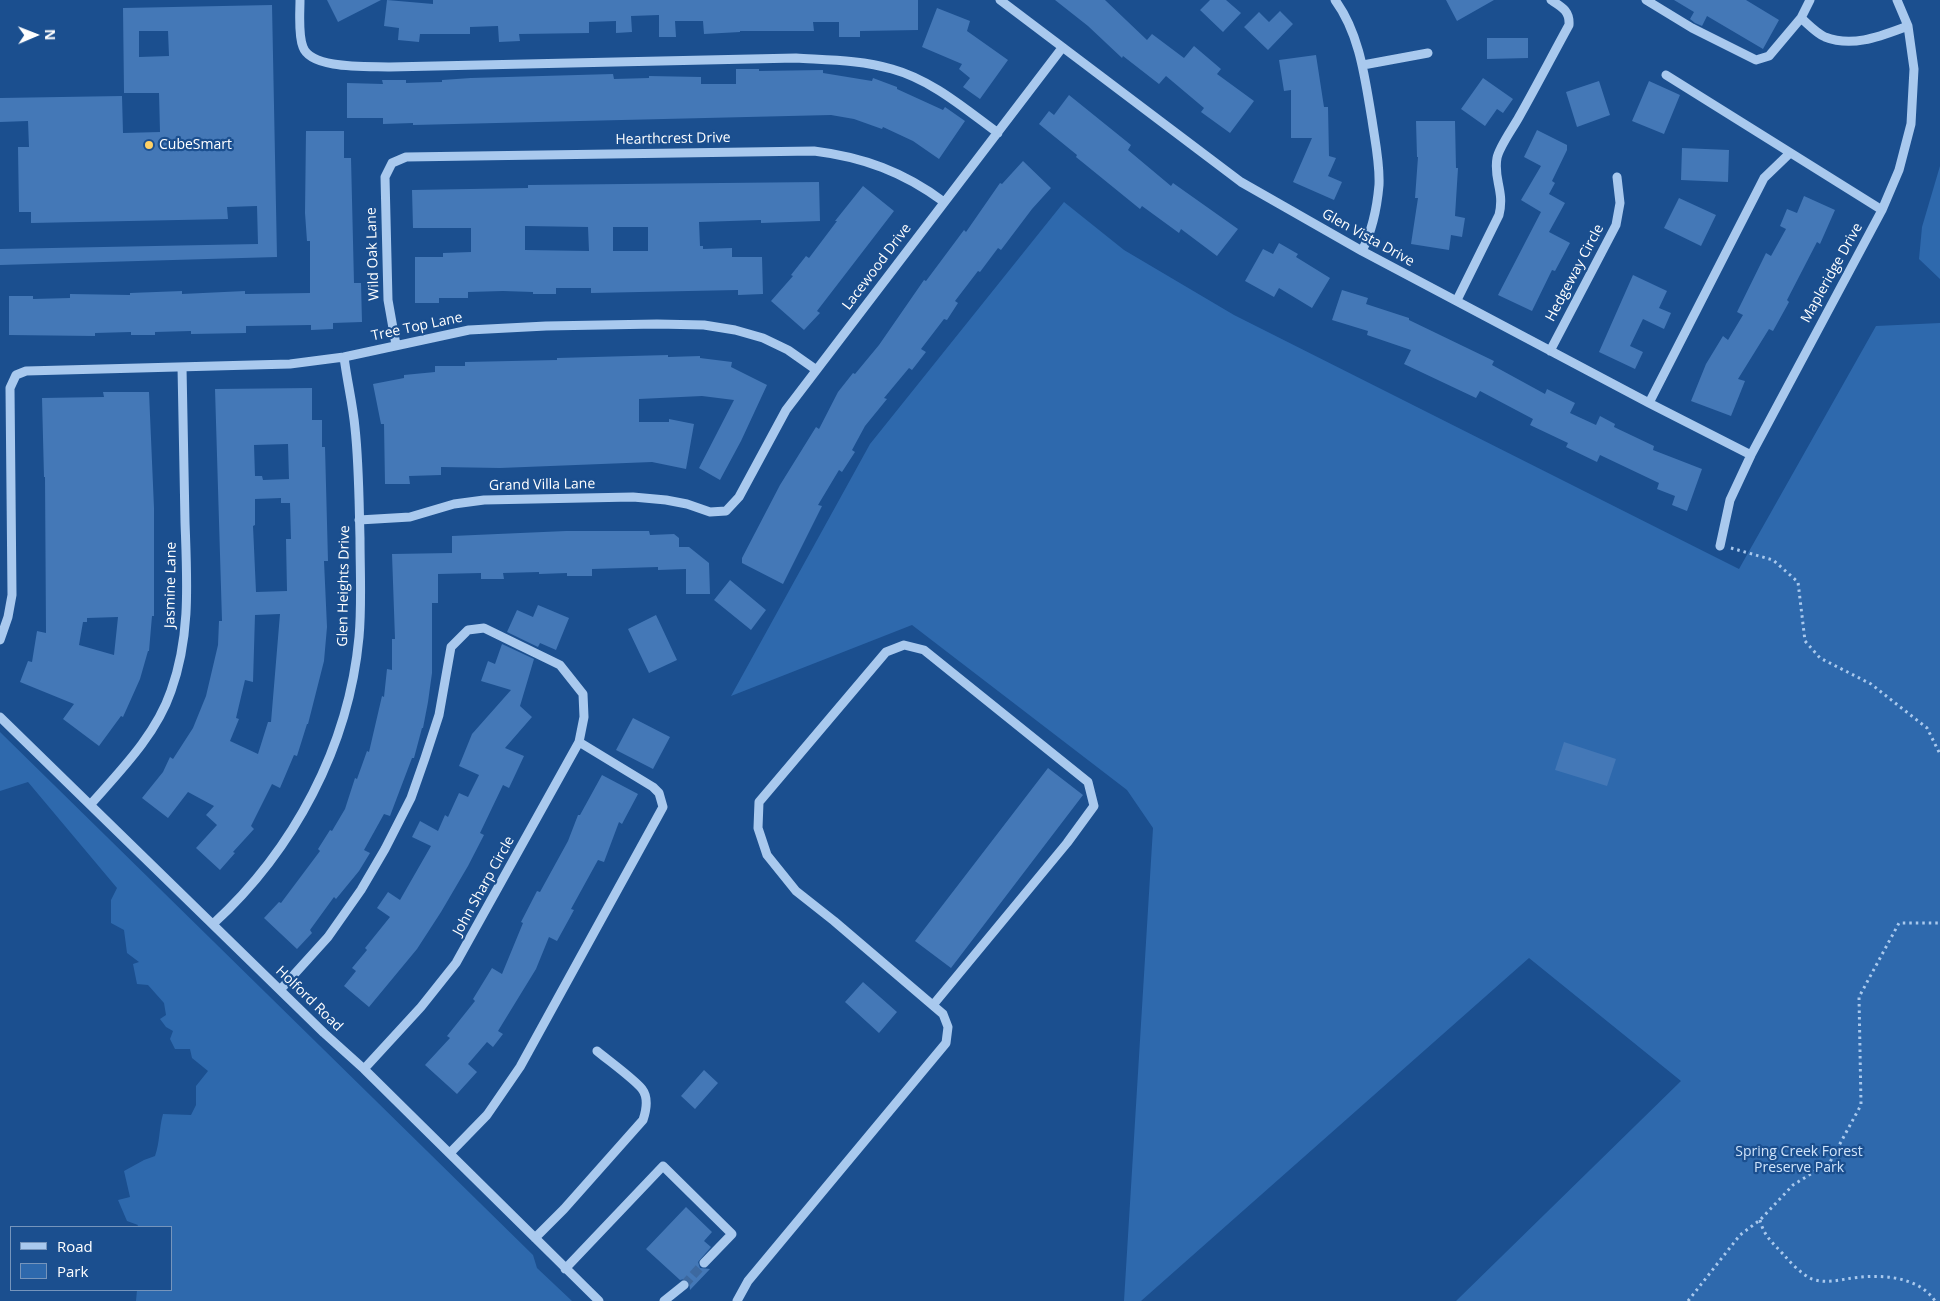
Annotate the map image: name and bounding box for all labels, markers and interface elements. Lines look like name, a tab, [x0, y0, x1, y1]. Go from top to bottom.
north arrow	[10, 10, 60, 60]
text: N	[41, 29, 60, 41]
street label: Hearthcrest Drive	[615, 130, 731, 148]
place label: CubeSmart	[159, 137, 232, 153]
marker: CubeSmart	[143, 139, 155, 151]
street label: Glen Vista Drive	[1319, 206, 1417, 270]
street label: Wild Oak Lane	[363, 207, 383, 301]
street label: Lacewood Drive	[839, 220, 915, 314]
street label: Mapleridge Drive	[1798, 220, 1866, 326]
street label: Hedgeway Circle	[1542, 222, 1608, 324]
street label: Tree Top Lane	[370, 309, 464, 345]
street label: Grand Villa Lane	[489, 476, 595, 494]
street label: Glen Heights Drive	[335, 525, 353, 647]
street label: Jasmine Lane	[162, 542, 180, 628]
street label: John Sharp Circle	[450, 833, 518, 939]
street label: Holford Road	[272, 963, 346, 1035]
park label: Spring Creek Forest Preserve Park	[1735, 1144, 1863, 1176]
legend	[10, 1226, 172, 1291]
text: Road	[57, 1236, 93, 1256]
text: Park	[57, 1261, 88, 1281]

